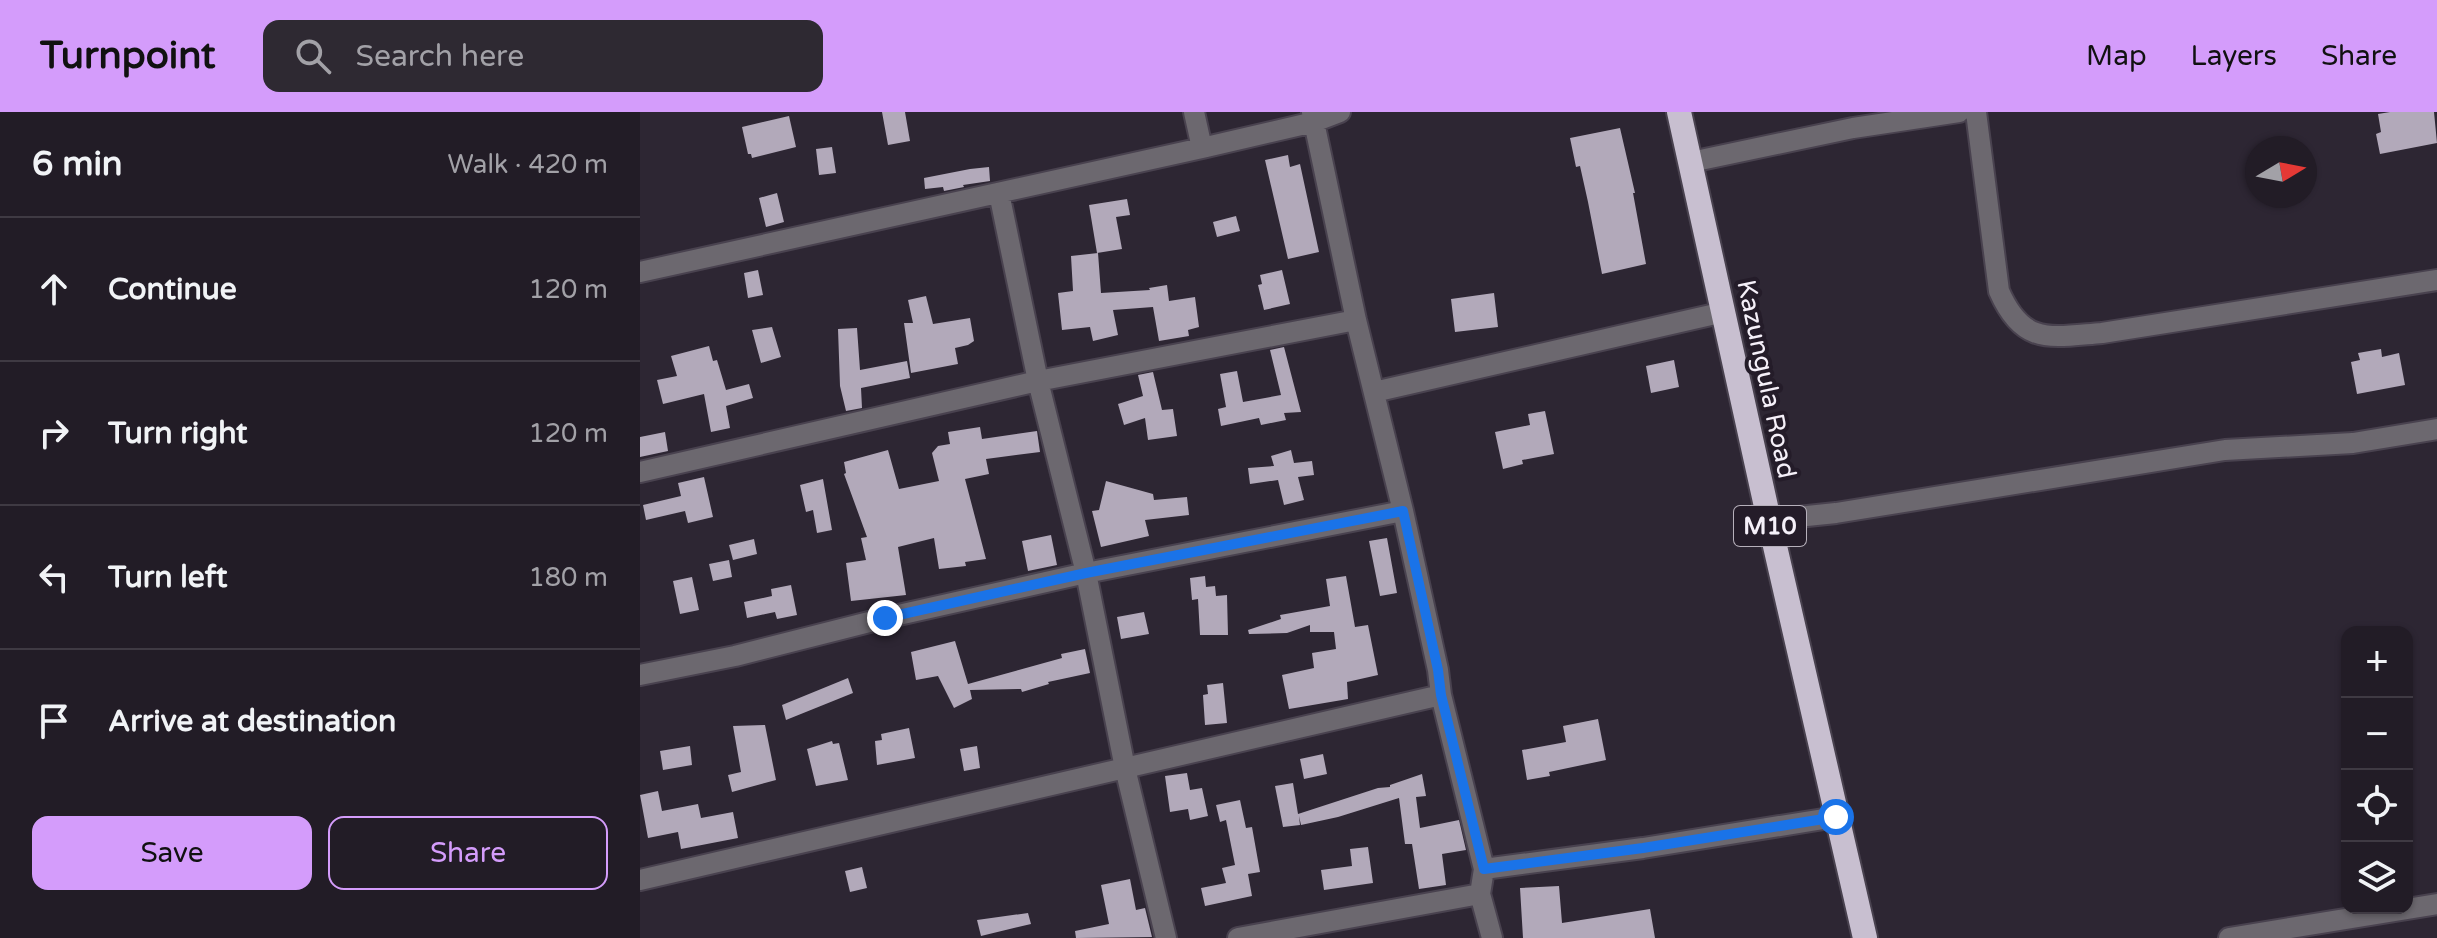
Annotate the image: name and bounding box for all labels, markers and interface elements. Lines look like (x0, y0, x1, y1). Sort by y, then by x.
search box (263, 20, 823, 92)
text: Turnpoint (40, 33, 215, 79)
icon: search (291, 34, 335, 78)
text: Search here (355, 38, 524, 75)
text: Map (2086, 39, 2147, 73)
text: Layers (2191, 39, 2277, 73)
text: Share (2321, 39, 2397, 73)
north arrow (2245, 136, 2317, 208)
text: 6 min (32, 144, 123, 185)
text: Walk · 420 m (448, 149, 608, 180)
icon: ahead (32, 267, 76, 311)
text: Continue (108, 271, 237, 308)
text: 120 m (528, 274, 608, 305)
street label: Kazungula Road (1730, 277, 1803, 481)
icon: right (32, 411, 76, 455)
text: Turn right (108, 415, 248, 452)
text: 120 m (528, 418, 608, 449)
road number: M10 (1734, 506, 1806, 546)
icon: left (32, 555, 76, 599)
text: Turn left (108, 559, 227, 596)
text: 180 m (528, 562, 608, 593)
route end (867, 600, 903, 636)
map controls (2341, 626, 2413, 914)
button: + (2341, 626, 2413, 698)
button: − (2341, 698, 2413, 770)
icon: arrive (32, 699, 76, 743)
text: Arrive at destination (108, 703, 396, 740)
button: locate (2341, 770, 2413, 842)
route start (1818, 799, 1854, 835)
button: Save (32, 816, 312, 890)
button: Share (328, 816, 608, 890)
button: layers (2341, 842, 2413, 914)

